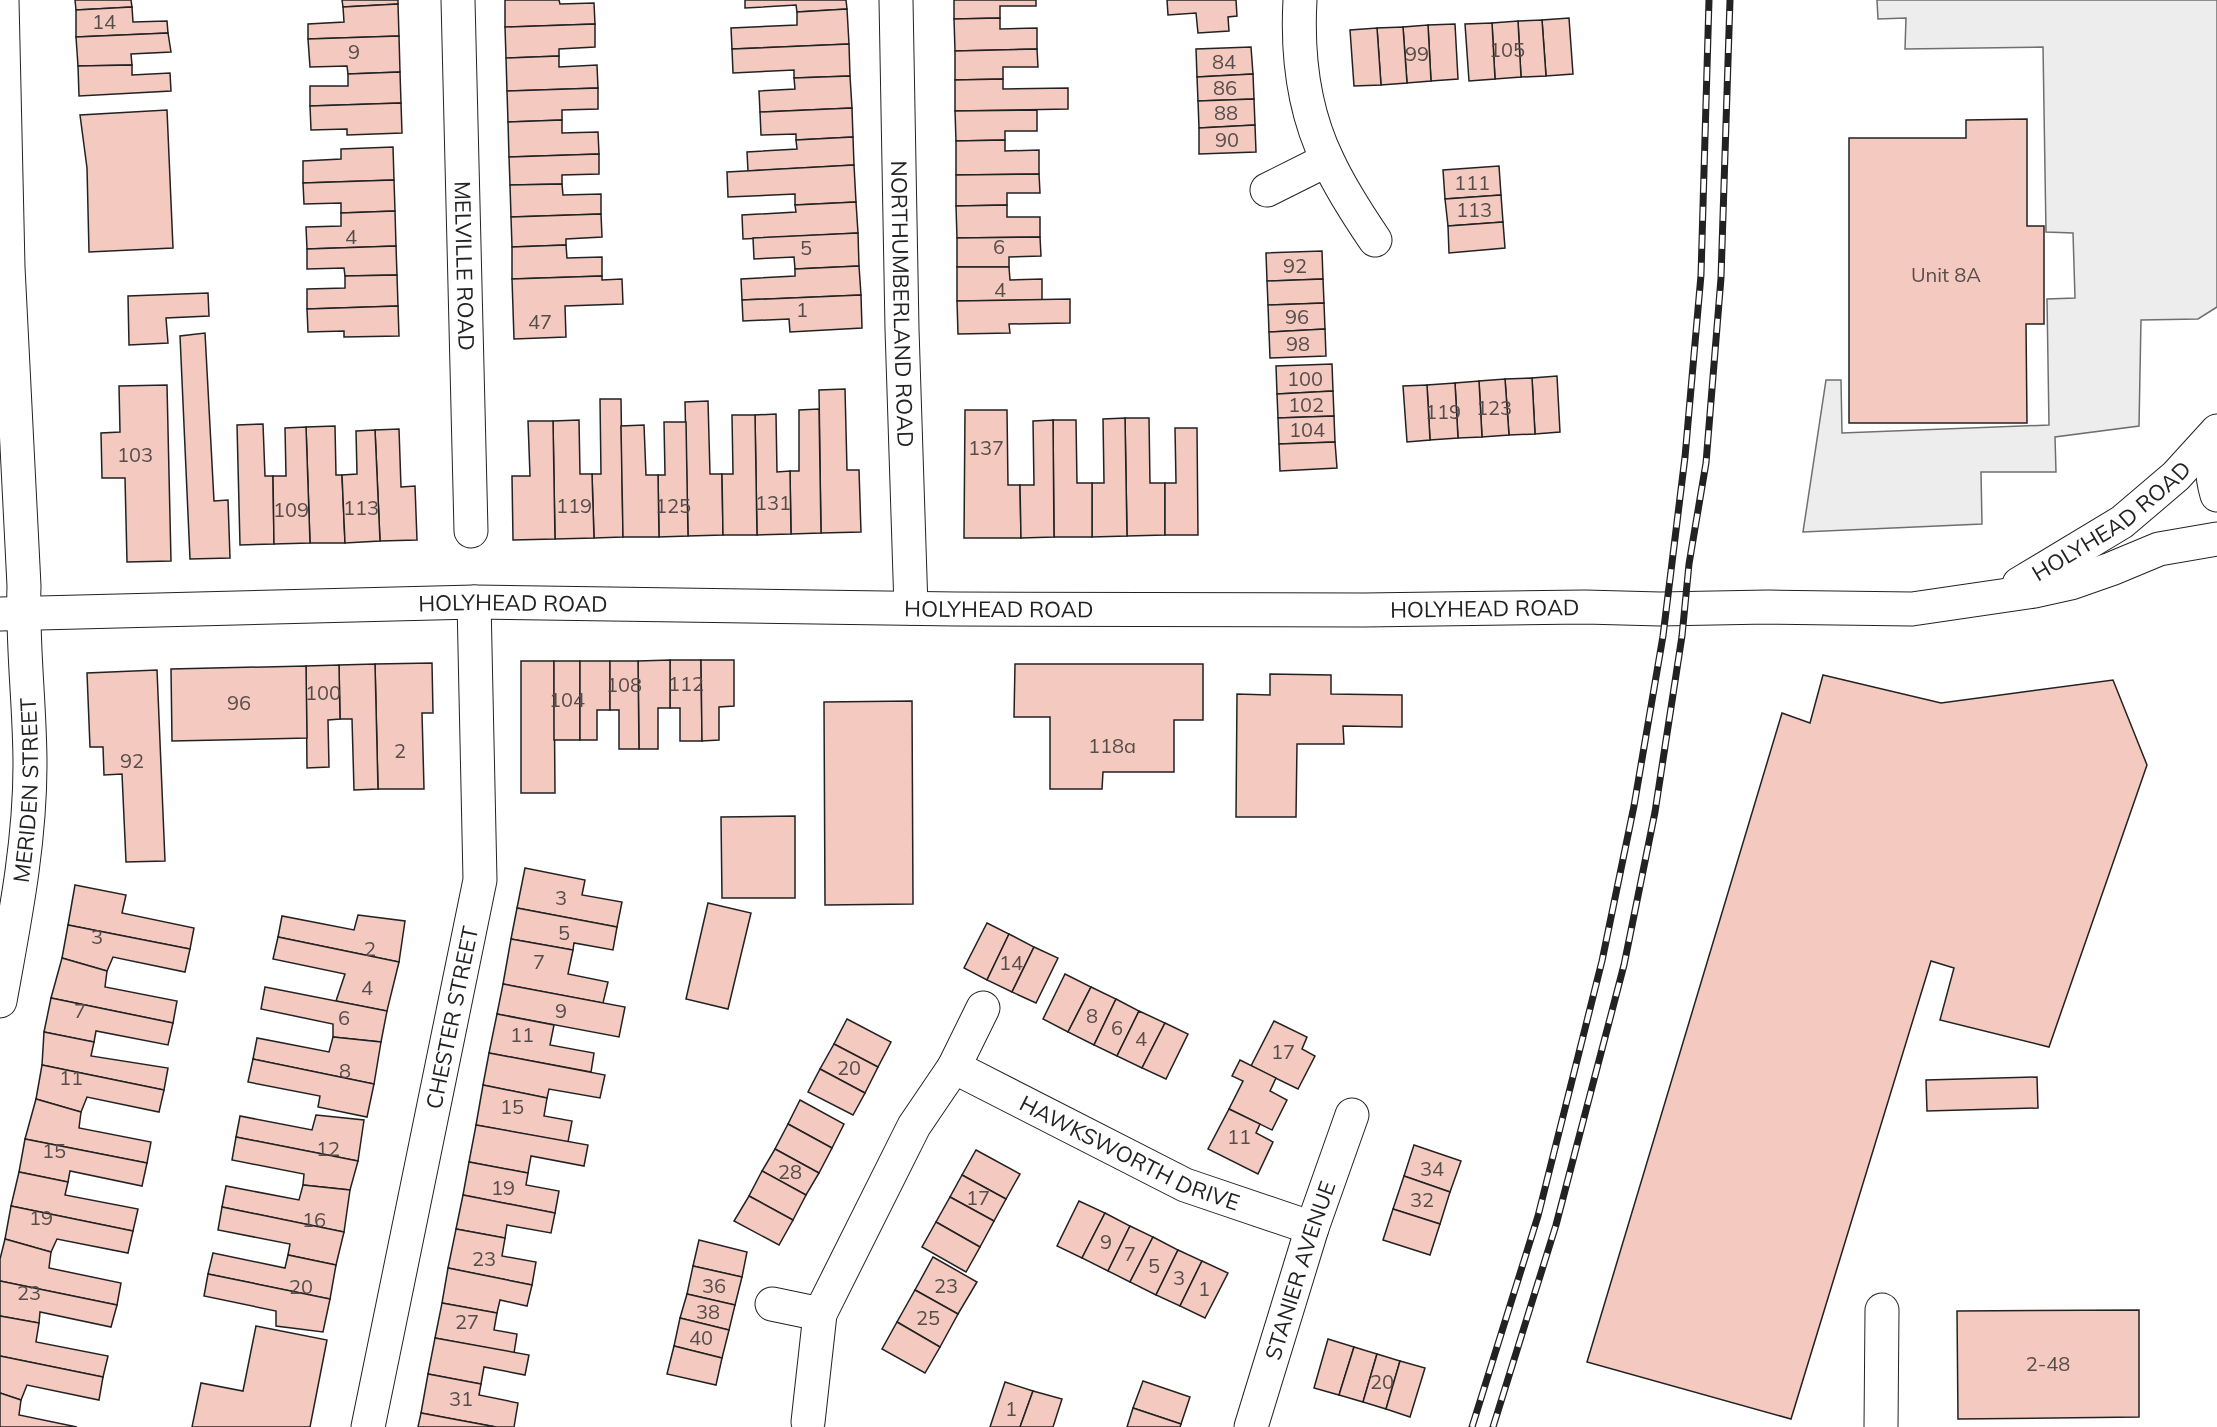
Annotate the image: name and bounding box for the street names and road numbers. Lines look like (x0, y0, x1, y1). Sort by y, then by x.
street label: NORTHUMBERLAND ROAD (885, 160, 920, 448)
street label: MELVILLE ROAD (448, 181, 481, 351)
street label: HOLYHEAD ROAD (2027, 455, 2197, 587)
street label: HOLYHEAD ROAD (418, 588, 608, 618)
street label: HOLYHEAD ROAD (1390, 593, 1580, 624)
street label: HOLYHEAD ROAD (904, 594, 1093, 623)
street label: MERIDEN STREET (7, 697, 44, 884)
street label: CHESTER STREET (419, 924, 484, 1111)
street label: HAWKSWORTH DRIVE (1015, 1089, 1243, 1217)
street label: STANIER AVENUE (1258, 1177, 1341, 1363)

